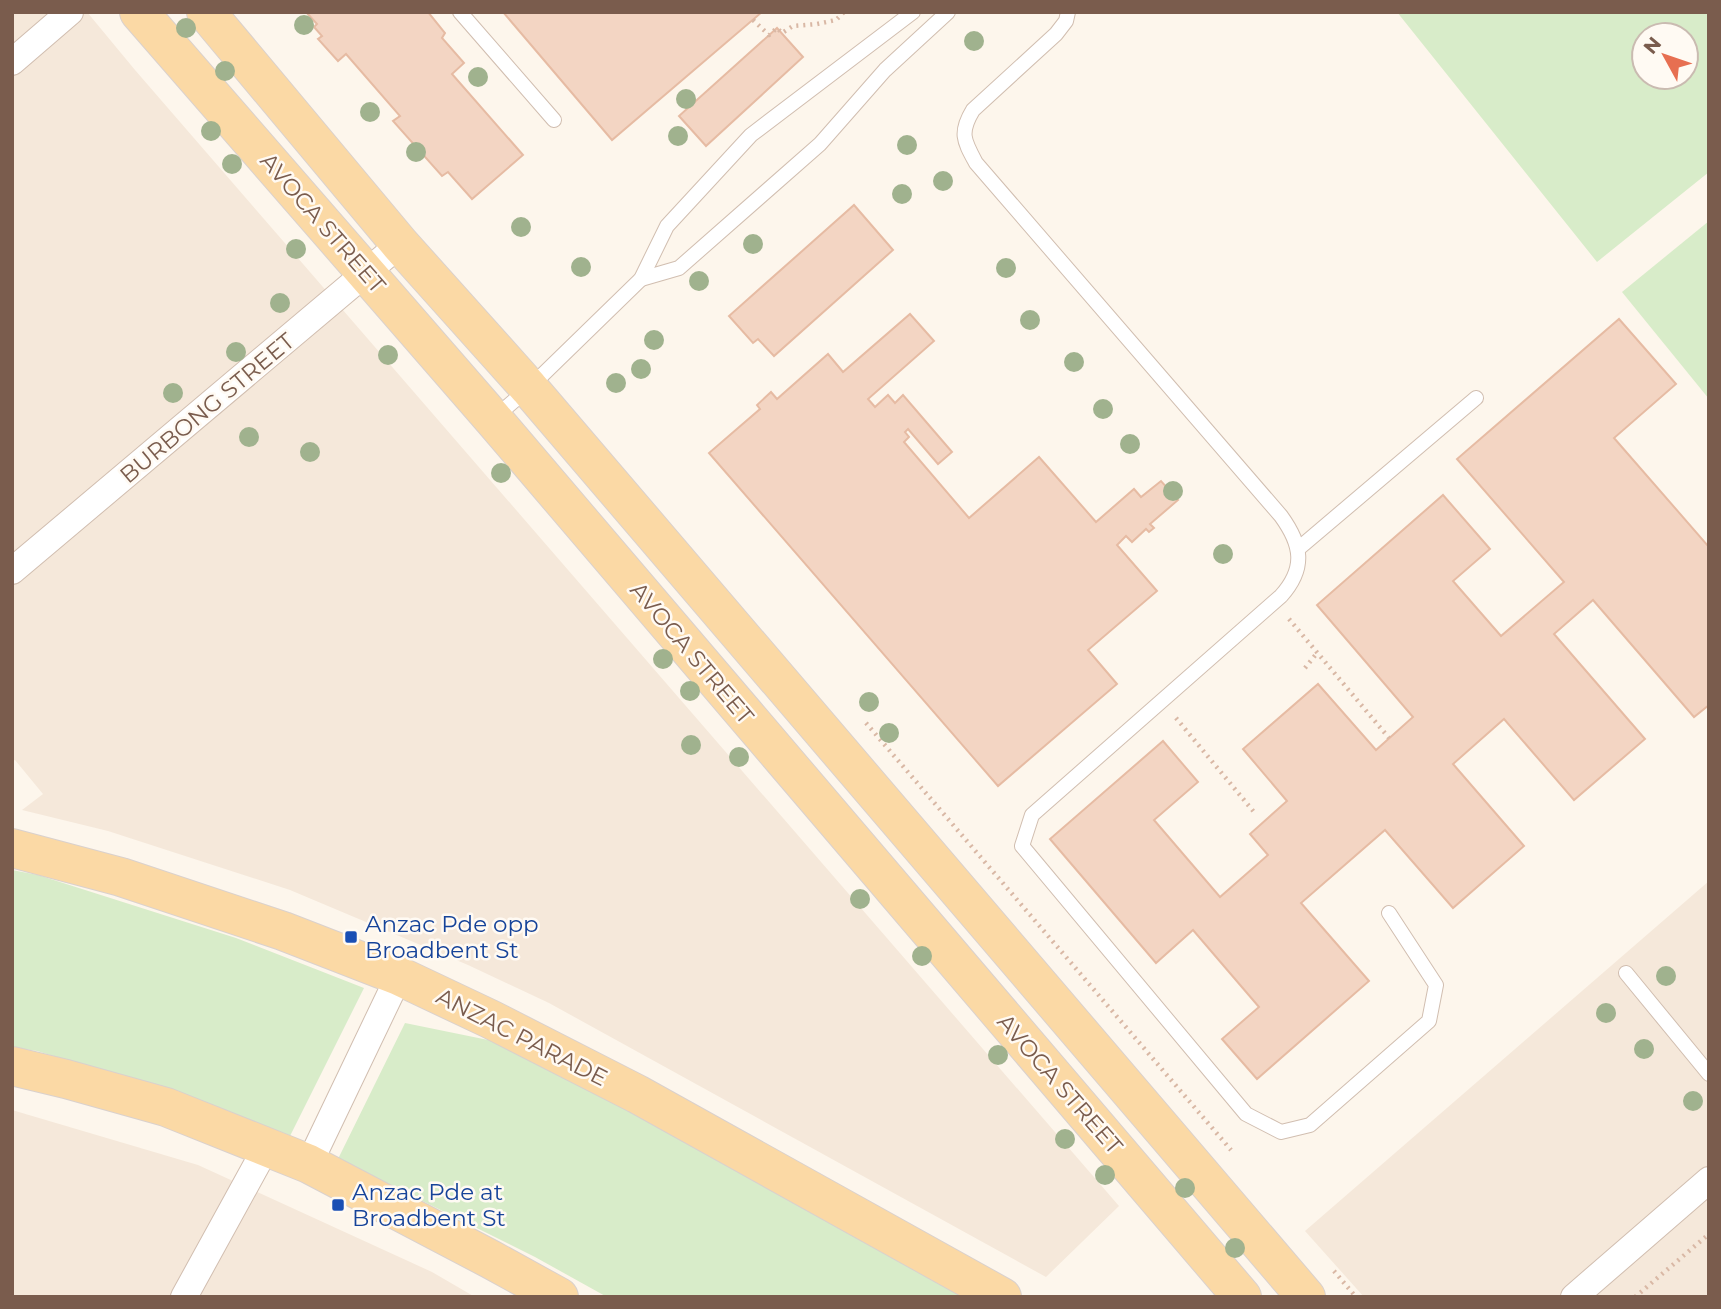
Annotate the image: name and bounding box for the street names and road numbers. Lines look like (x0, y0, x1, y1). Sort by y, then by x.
street label: AVOCA STREET (254, 147, 392, 299)
street label: BURBONG STREET (114, 326, 301, 489)
street label: AVOCA STREET (624, 576, 760, 730)
street label: ANZAC PARADE (432, 982, 612, 1092)
street label: AVOCA STREET (991, 1008, 1129, 1160)

